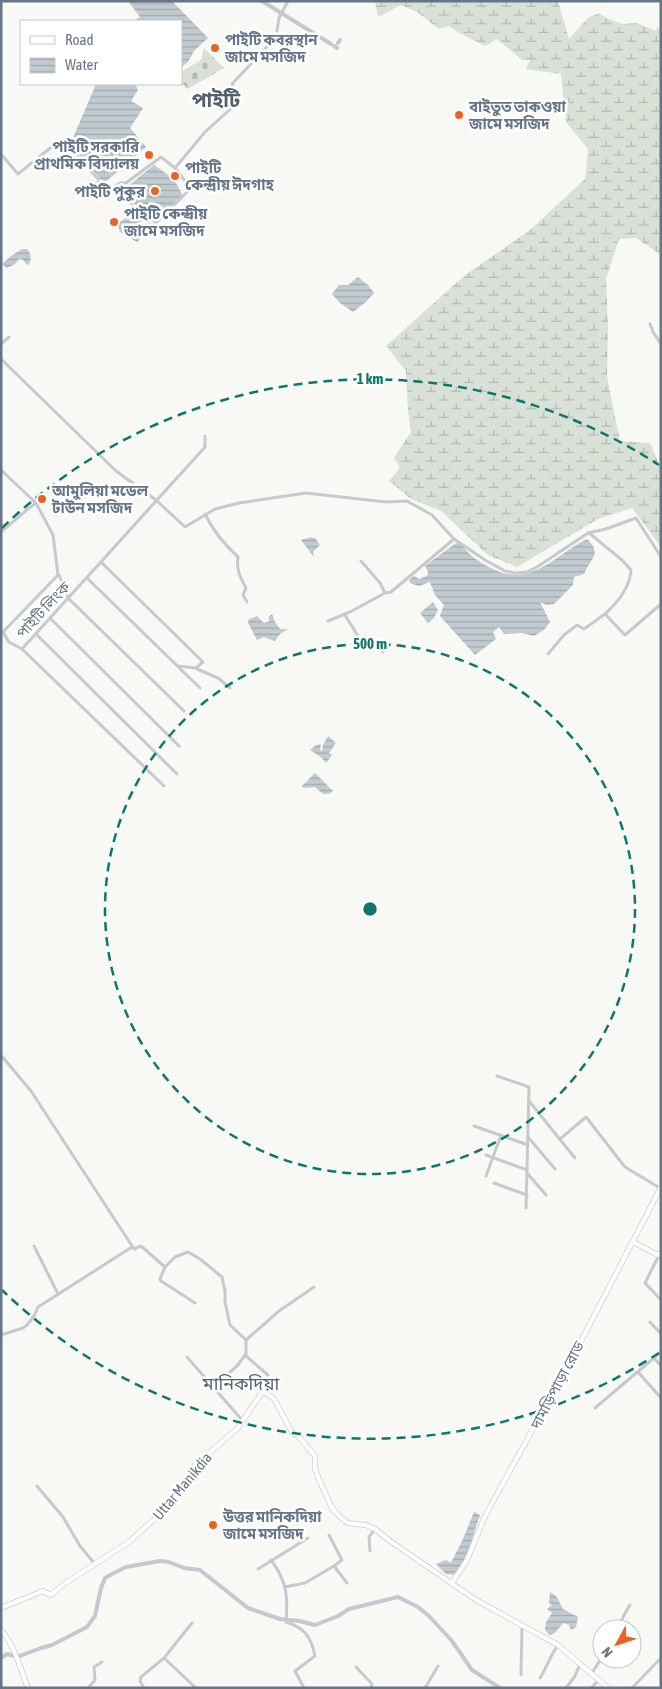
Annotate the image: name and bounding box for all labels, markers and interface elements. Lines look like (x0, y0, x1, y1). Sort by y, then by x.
legend (20, 20, 182, 85)
place label: পাইটি কবরস্থান জামে মসজিদ (224, 30, 318, 65)
text: Road (65, 31, 94, 48)
marker: পাইটি কবরস্থান জামে মসজিদ (209, 42, 221, 54)
text: Water (65, 56, 98, 73)
district label: পাইটি (192, 88, 241, 111)
place label: বাইতুত তাকওয়া জামে মসজিদ (468, 98, 566, 132)
marker: বাইতুত তাকওয়া জামে মসজিদ (453, 109, 465, 121)
place label: পাইটি সরকারি প্রাথমিক বিদ্যালয় (34, 137, 140, 172)
marker: পাইটি সরকারি প্রাথমিক বিদ্যালয় (143, 149, 155, 161)
place label: পাইটি কেন্দ্রীয় ঈদগাহ (185, 158, 274, 193)
marker: পাইটি কেন্দ্রীয় ঈদগাহ (169, 170, 181, 182)
place label: পাইটি পুকুর (74, 182, 146, 202)
marker: পাইটি পুকুর (149, 185, 161, 197)
place label: পাইটি কেন্দ্রীয় জামে মসজিদ (123, 204, 208, 239)
marker: পাইটি কেন্দ্রীয় জামে মসজিদ (108, 216, 120, 228)
text: 1 km (357, 370, 383, 387)
place label: আমুলিয়া মডেল টাউন মসজিদ (51, 482, 149, 516)
marker: আমুলিয়া মডেল টাউন মসজিদ (36, 493, 48, 505)
street label: পাইটি লিংক (13, 578, 74, 642)
text: 500 m (353, 635, 387, 652)
centre of rings (361, 900, 379, 918)
street label: দামড়িপাড়া রোড (526, 1338, 587, 1433)
district label: মানিকদিয়া (202, 1373, 280, 1394)
street label: Uttar Manikdia (149, 1449, 215, 1523)
place label: উত্তর মানিকদিয়া জামে মসজিদ (222, 1508, 322, 1542)
marker: উত্তর মানিকদিয়া জামে মসজিদ (207, 1519, 219, 1531)
north arrow (592, 1619, 642, 1669)
text: N (598, 1644, 616, 1661)

